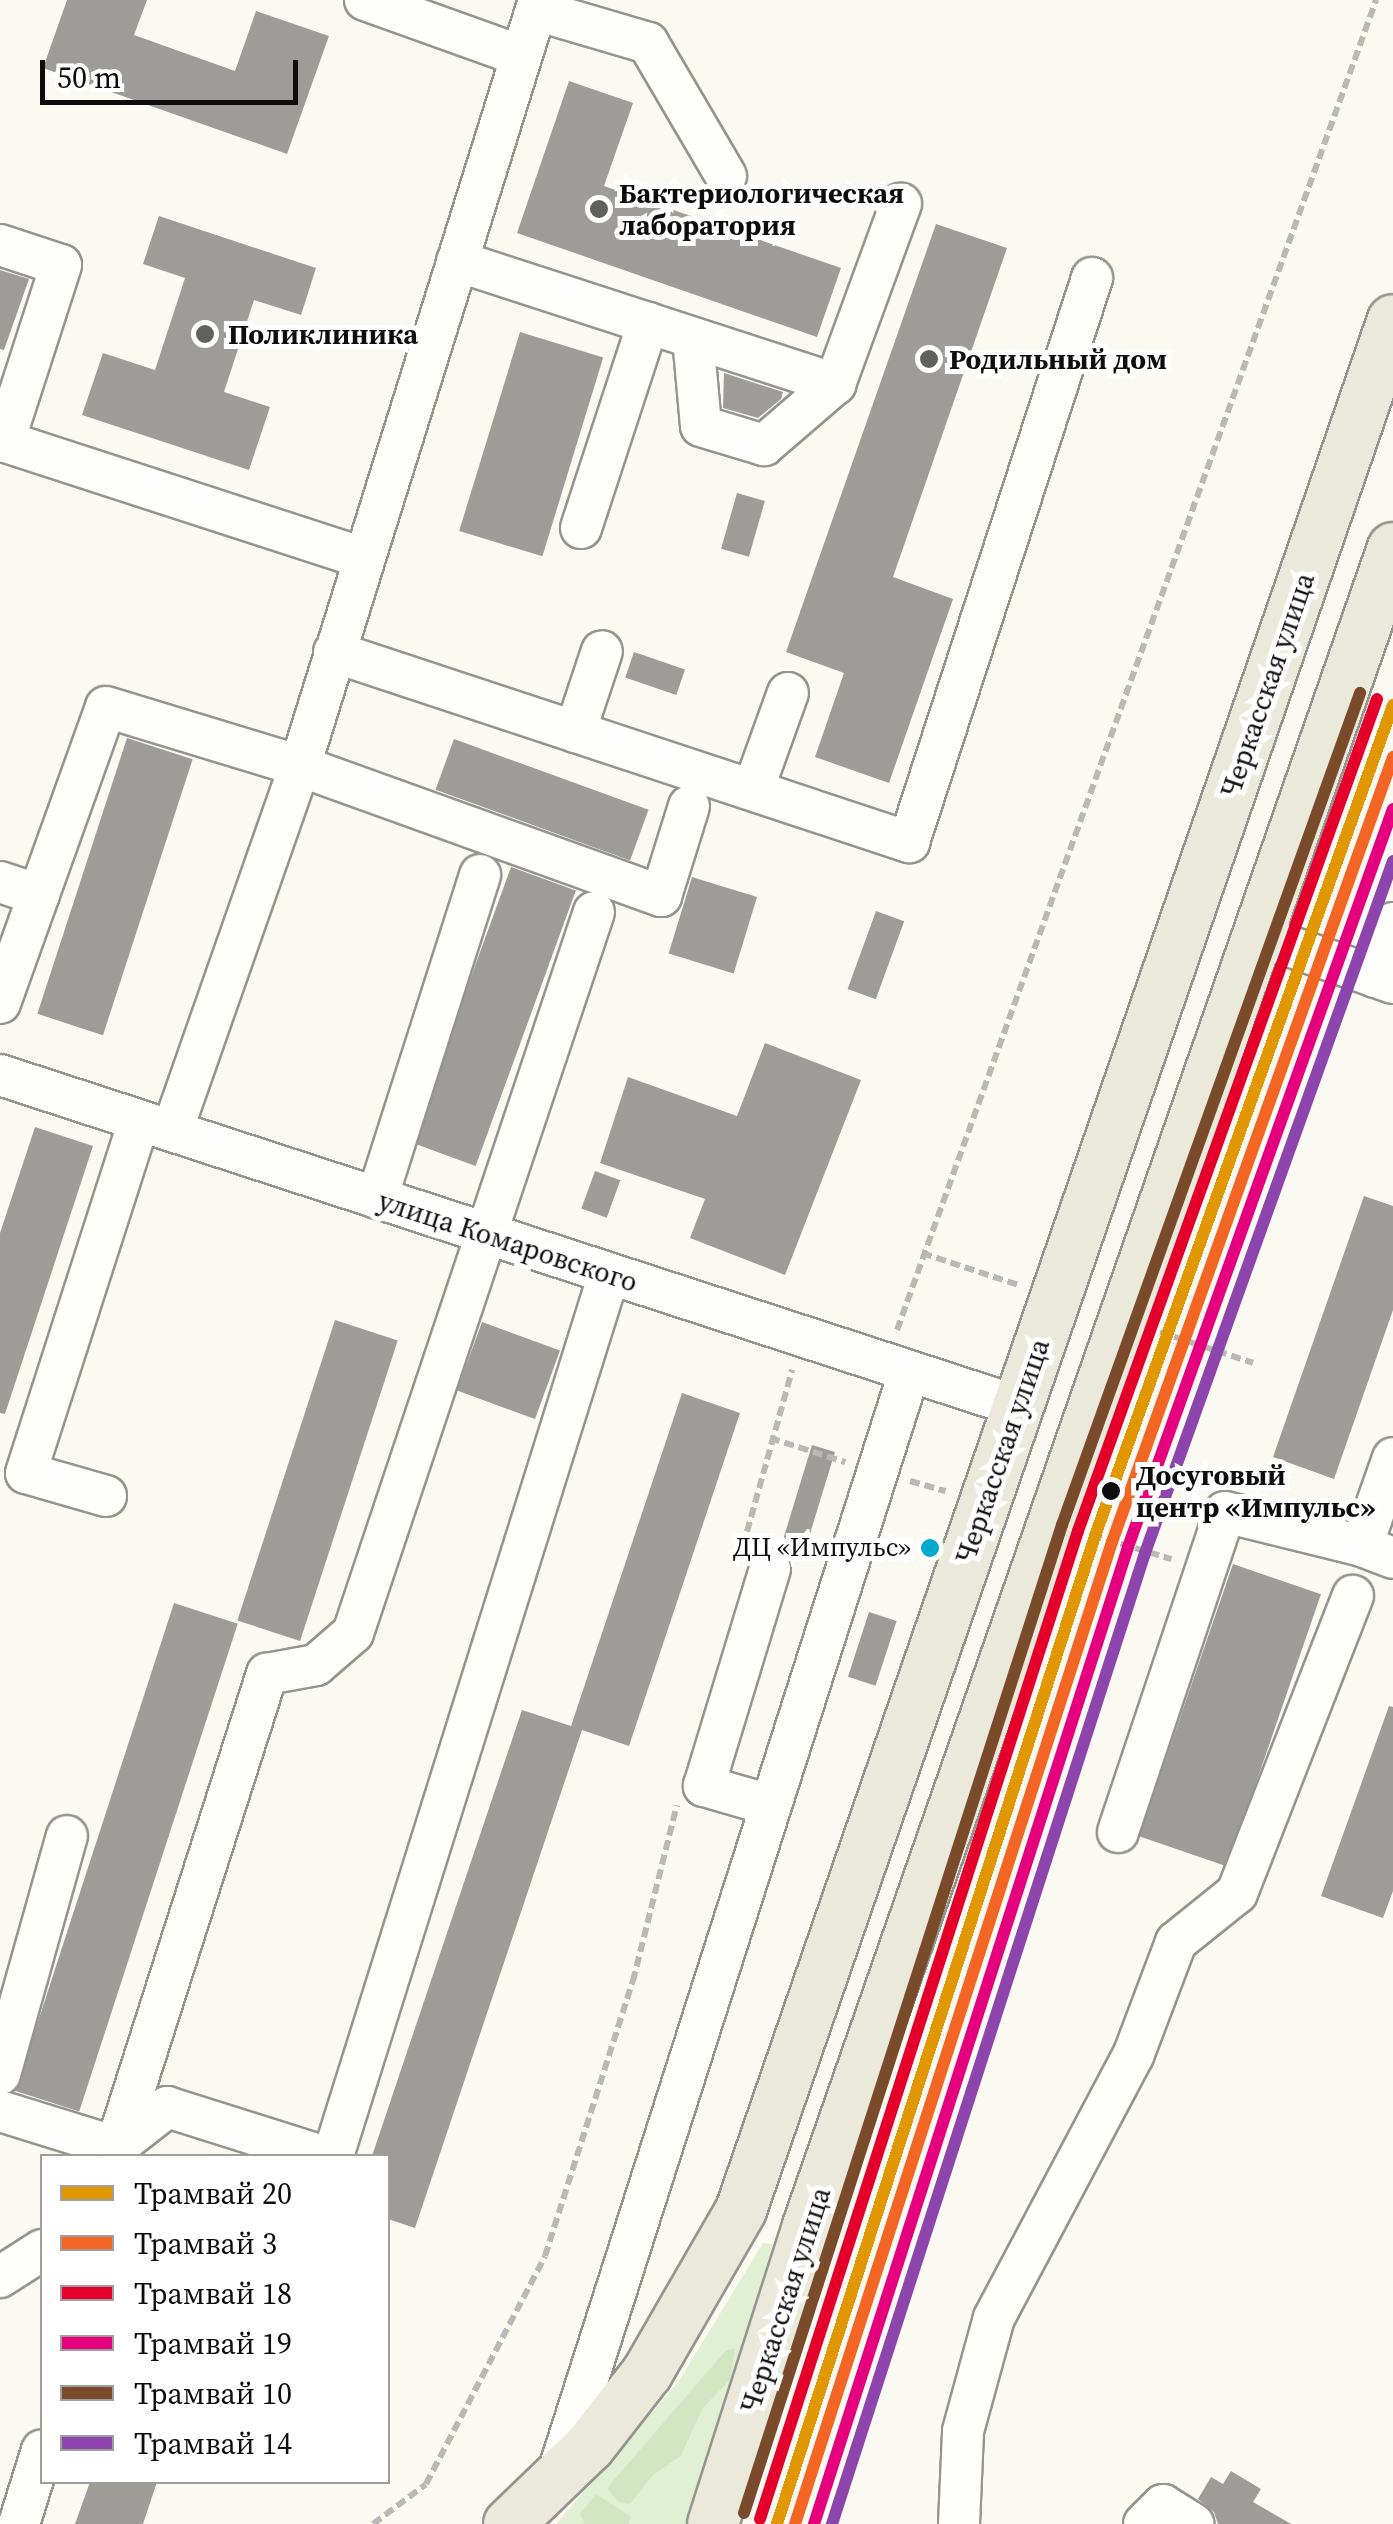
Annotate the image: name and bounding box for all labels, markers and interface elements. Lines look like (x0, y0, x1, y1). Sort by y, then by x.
scale bar (45, 40, 302, 102)
text: 50 m (57, 57, 121, 98)
place label: Бактериологическая лаборатория (619, 176, 904, 242)
marker: Бактериологическая лаборатория (588, 198, 610, 220)
place label: Поликлиника (228, 317, 418, 351)
marker: Поликлиника (192, 321, 218, 347)
place label: Родильный дом (949, 342, 1167, 376)
marker: Родильный дом (918, 348, 940, 370)
street label: Черкасская улица (1213, 568, 1321, 802)
street label: улица Комаровского (374, 1183, 642, 1299)
street label: Черкасская улица (948, 1334, 1056, 1568)
place label: Досуговый центр «Импульс» (1136, 1458, 1375, 1524)
marker: Досуговый центр «Импульс» (1095, 1475, 1127, 1507)
place label: ДЦ «Импульс» (733, 1532, 911, 1564)
marker: ДЦ «Импульс» (920, 1538, 940, 1558)
legend (40, 2154, 390, 2484)
text: Трамвай 20 (134, 2173, 292, 2214)
street label: Черкасская улица (733, 2183, 837, 2417)
text: Трамвай 3 (134, 2223, 277, 2264)
text: Трамвай 18 (134, 2273, 292, 2314)
text: Трамвай 19 (134, 2323, 292, 2364)
text: Трамвай 10 (134, 2373, 292, 2414)
text: Трамвай 14 (134, 2423, 292, 2464)

